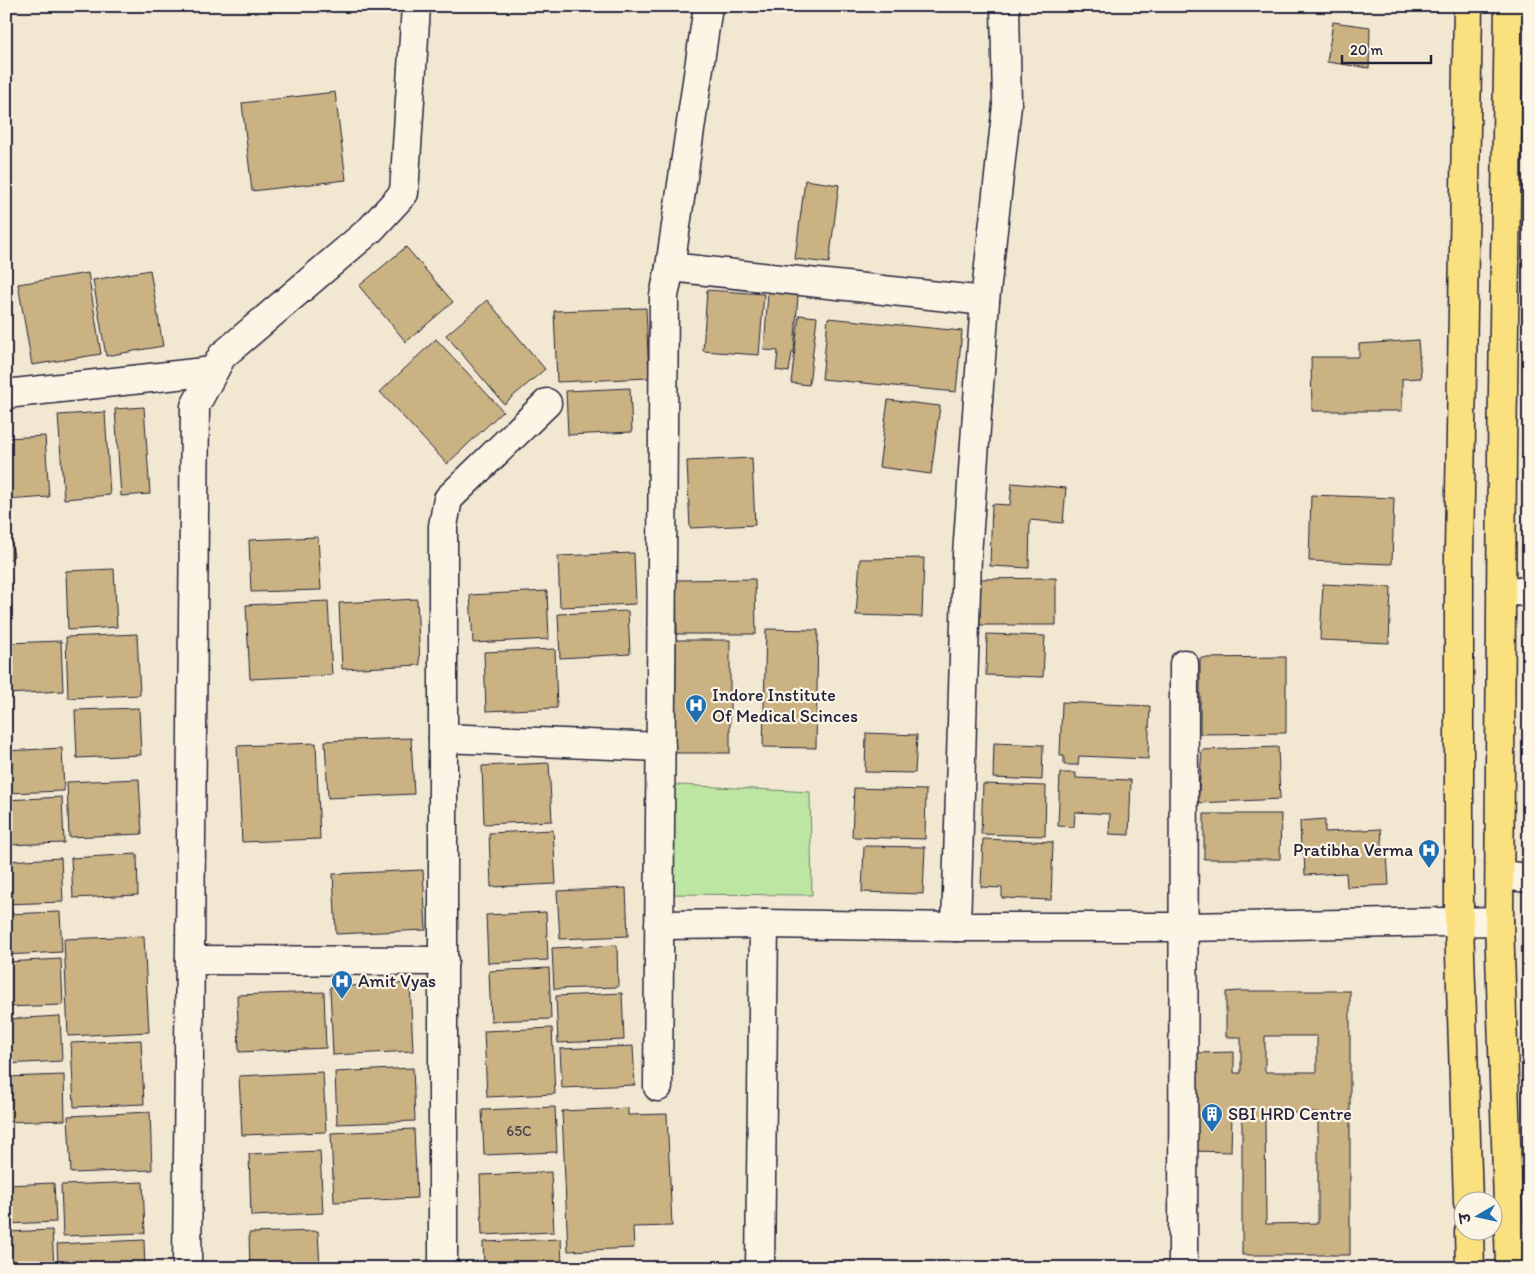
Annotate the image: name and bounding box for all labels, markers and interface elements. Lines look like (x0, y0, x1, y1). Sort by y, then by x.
scale bar (1342, 32, 1431, 64)
text: 20 m (1350, 41, 1384, 59)
place label: Indore Institute Of Medical Scinces (712, 684, 858, 727)
hospital icon: Indore Institute Of Medical Scinces (684, 693, 708, 724)
hospital icon: Pratibha Verma (1417, 838, 1441, 869)
place label: Pratibha Verma (1293, 839, 1413, 861)
hospital icon: Amit Vyas (330, 969, 354, 1000)
place label: Amit Vyas (358, 970, 436, 992)
building icon: SBI HRD Centre (1200, 1102, 1224, 1133)
place label: SBI HRD Centre (1228, 1103, 1352, 1125)
house number: 65C (506, 1122, 532, 1140)
north arrow (1452, 1192, 1502, 1242)
text: उ (1456, 1210, 1475, 1226)

